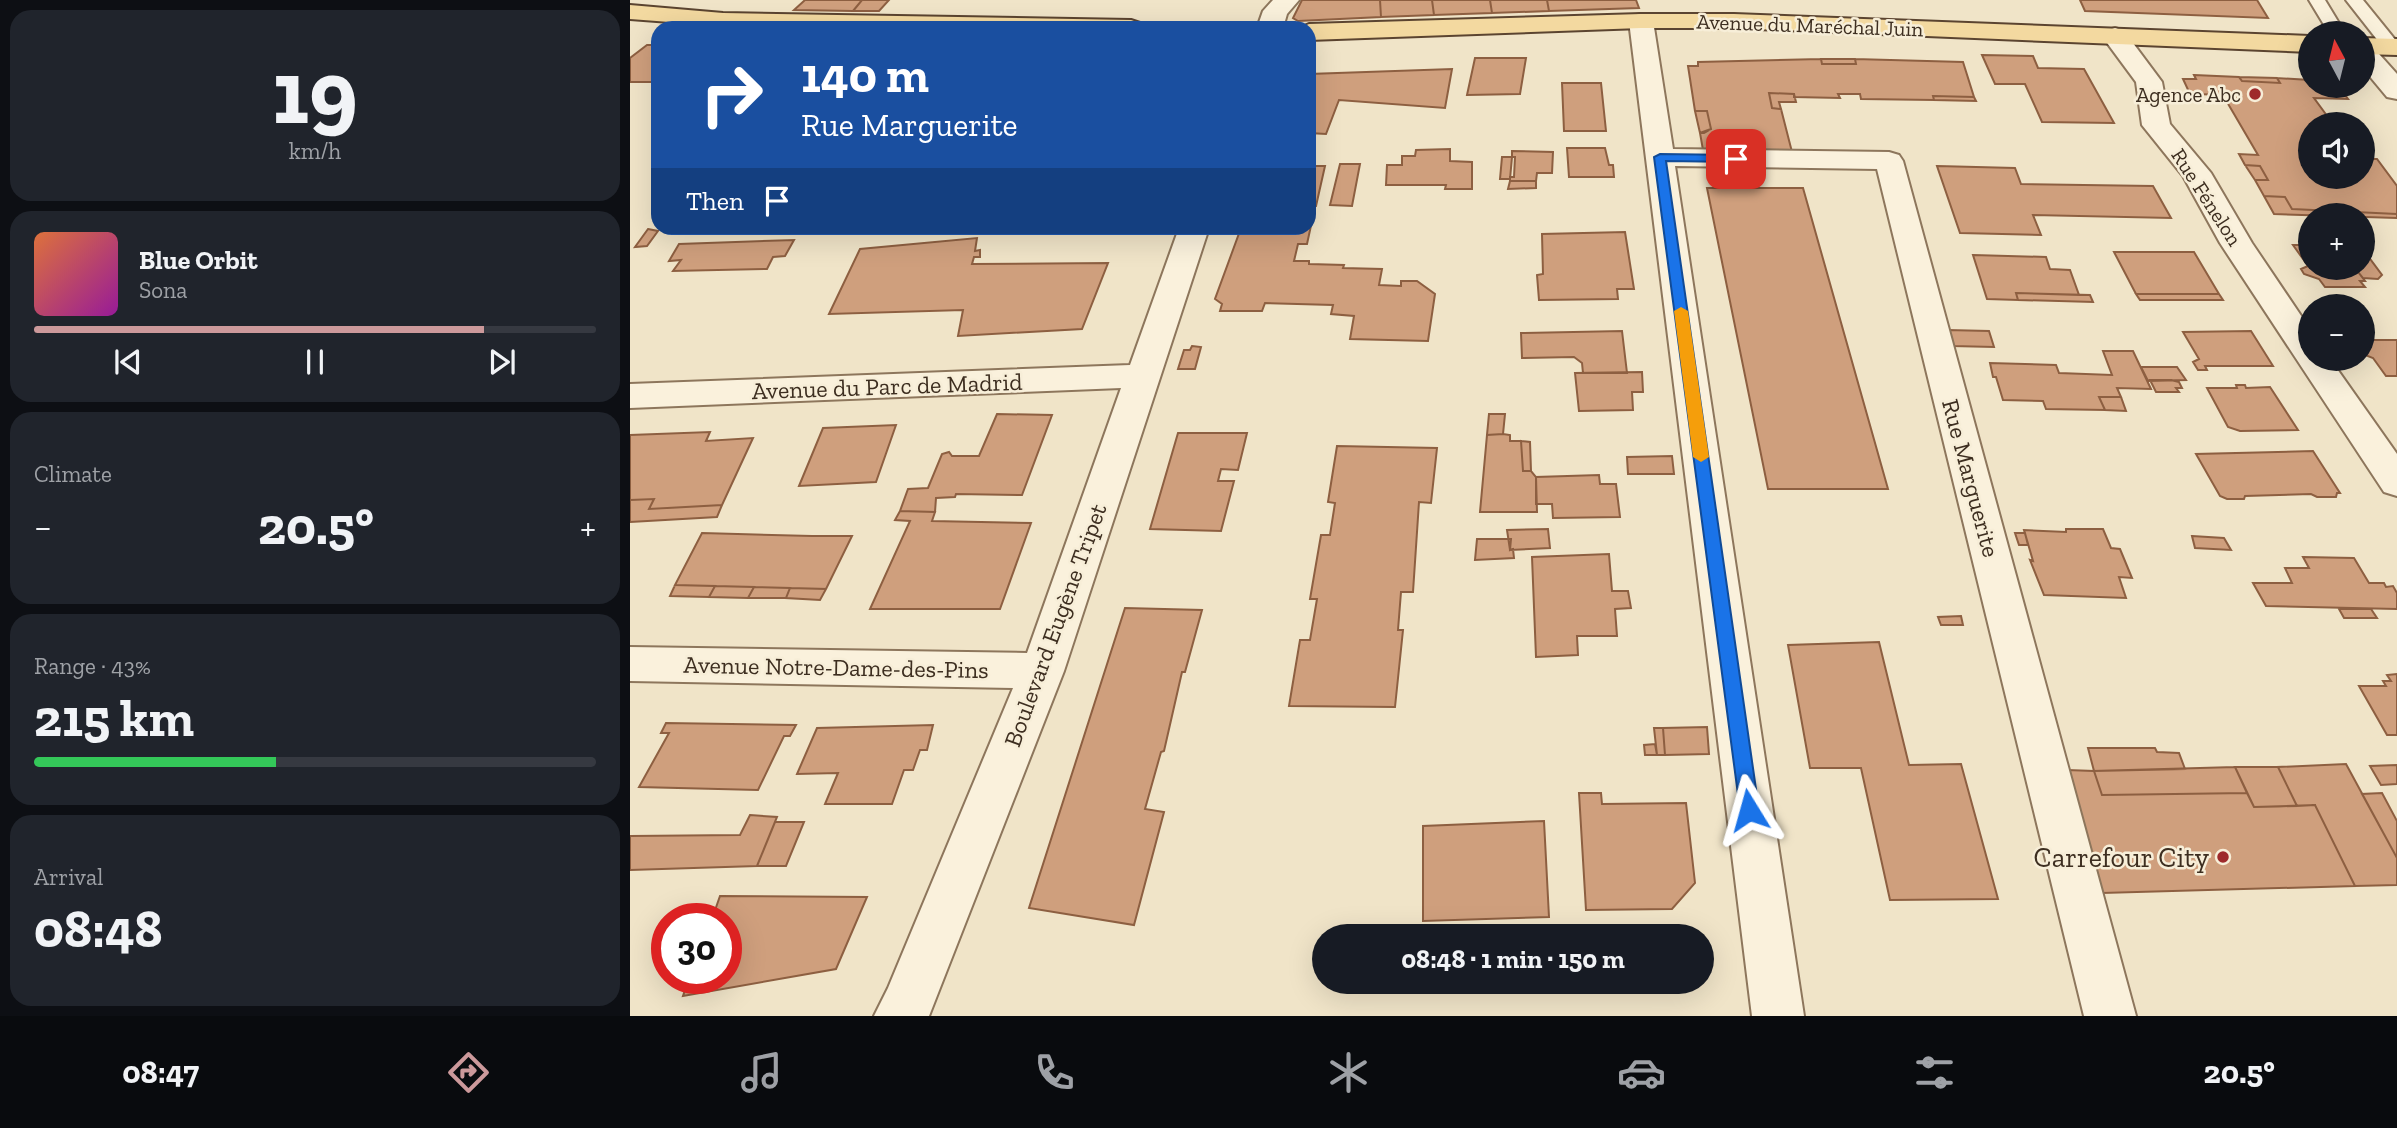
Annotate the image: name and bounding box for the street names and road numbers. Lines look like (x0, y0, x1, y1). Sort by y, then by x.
street label: Avenue du Maréchal Juin (1696, 9, 1924, 41)
street label: Rue Fénelon (2166, 144, 2248, 250)
street label: Avenue du Parc de Madrid (751, 367, 1023, 405)
street label: Rue Marguerite (1936, 396, 2006, 560)
street label: Boulevard Eugène Tripet (997, 499, 1113, 751)
street label: Avenue Notre-Dame-des-Pins (683, 650, 989, 684)

